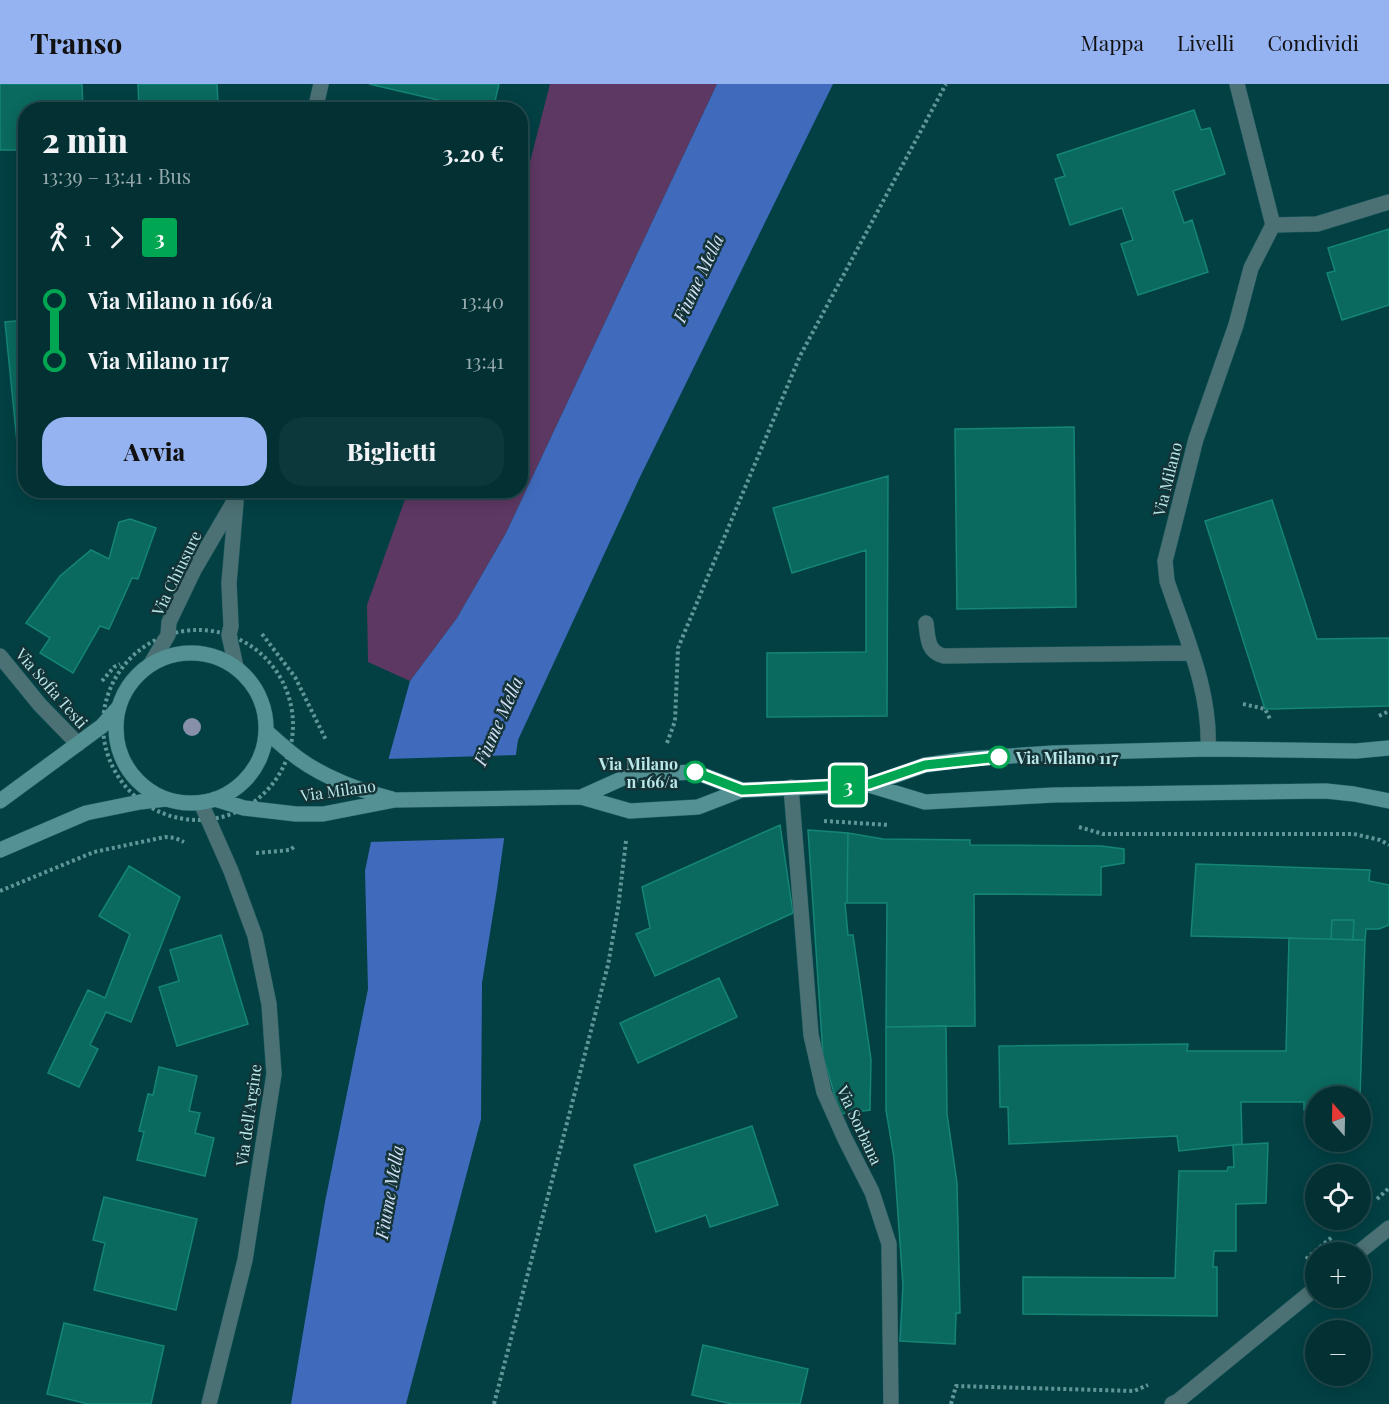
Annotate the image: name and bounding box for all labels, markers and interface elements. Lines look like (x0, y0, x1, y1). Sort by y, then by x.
text: Transo (30, 24, 122, 61)
text: Mappa (1080, 28, 1144, 56)
text: Livelli (1177, 28, 1234, 56)
text: Condividi (1267, 28, 1359, 56)
text: 2 min (42, 117, 128, 161)
text: 3.20 € (442, 138, 504, 168)
text: 13:39 – 13:41 · Bus (42, 162, 191, 189)
icon: walk (42, 221, 75, 254)
icon: forward (100, 221, 133, 254)
text: 3 (154, 223, 165, 251)
text: 1 (84, 224, 91, 251)
water label: Fiume Mella (667, 230, 729, 327)
text: Via Milano n 166/a (88, 285, 273, 315)
text: 13:40 (461, 287, 504, 314)
text: Via Milano 117 (88, 345, 229, 375)
text: 13:41 (465, 347, 504, 374)
button: Avvia (42, 417, 267, 486)
button: Biglietti (279, 417, 504, 486)
street label: Via Milano (1147, 440, 1186, 519)
street label: Via Chiusure (146, 527, 206, 620)
street label: Via Sofia Testi (11, 643, 93, 733)
water label: Fiume Mella (467, 673, 528, 770)
marker: Via Milano 117 (988, 746, 1010, 768)
place label: Via Milano 117 (1015, 747, 1119, 768)
place label: Via Milano n 166/a (598, 753, 679, 792)
marker: Via Milano n 166/a (684, 761, 706, 783)
line badge: 3 (828, 766, 868, 804)
text: 3 (843, 771, 853, 799)
street label: Via Milano (298, 774, 377, 806)
street label: Via dell'Argine (230, 1063, 266, 1168)
street label: Via Sorbana (832, 1081, 887, 1168)
north arrow (1305, 1086, 1371, 1152)
map controls (1305, 1086, 1371, 1386)
water label: Fiume Mella (369, 1143, 409, 1242)
button: locate (1305, 1164, 1371, 1230)
button: + (1305, 1242, 1371, 1308)
button: − (1305, 1320, 1371, 1386)

